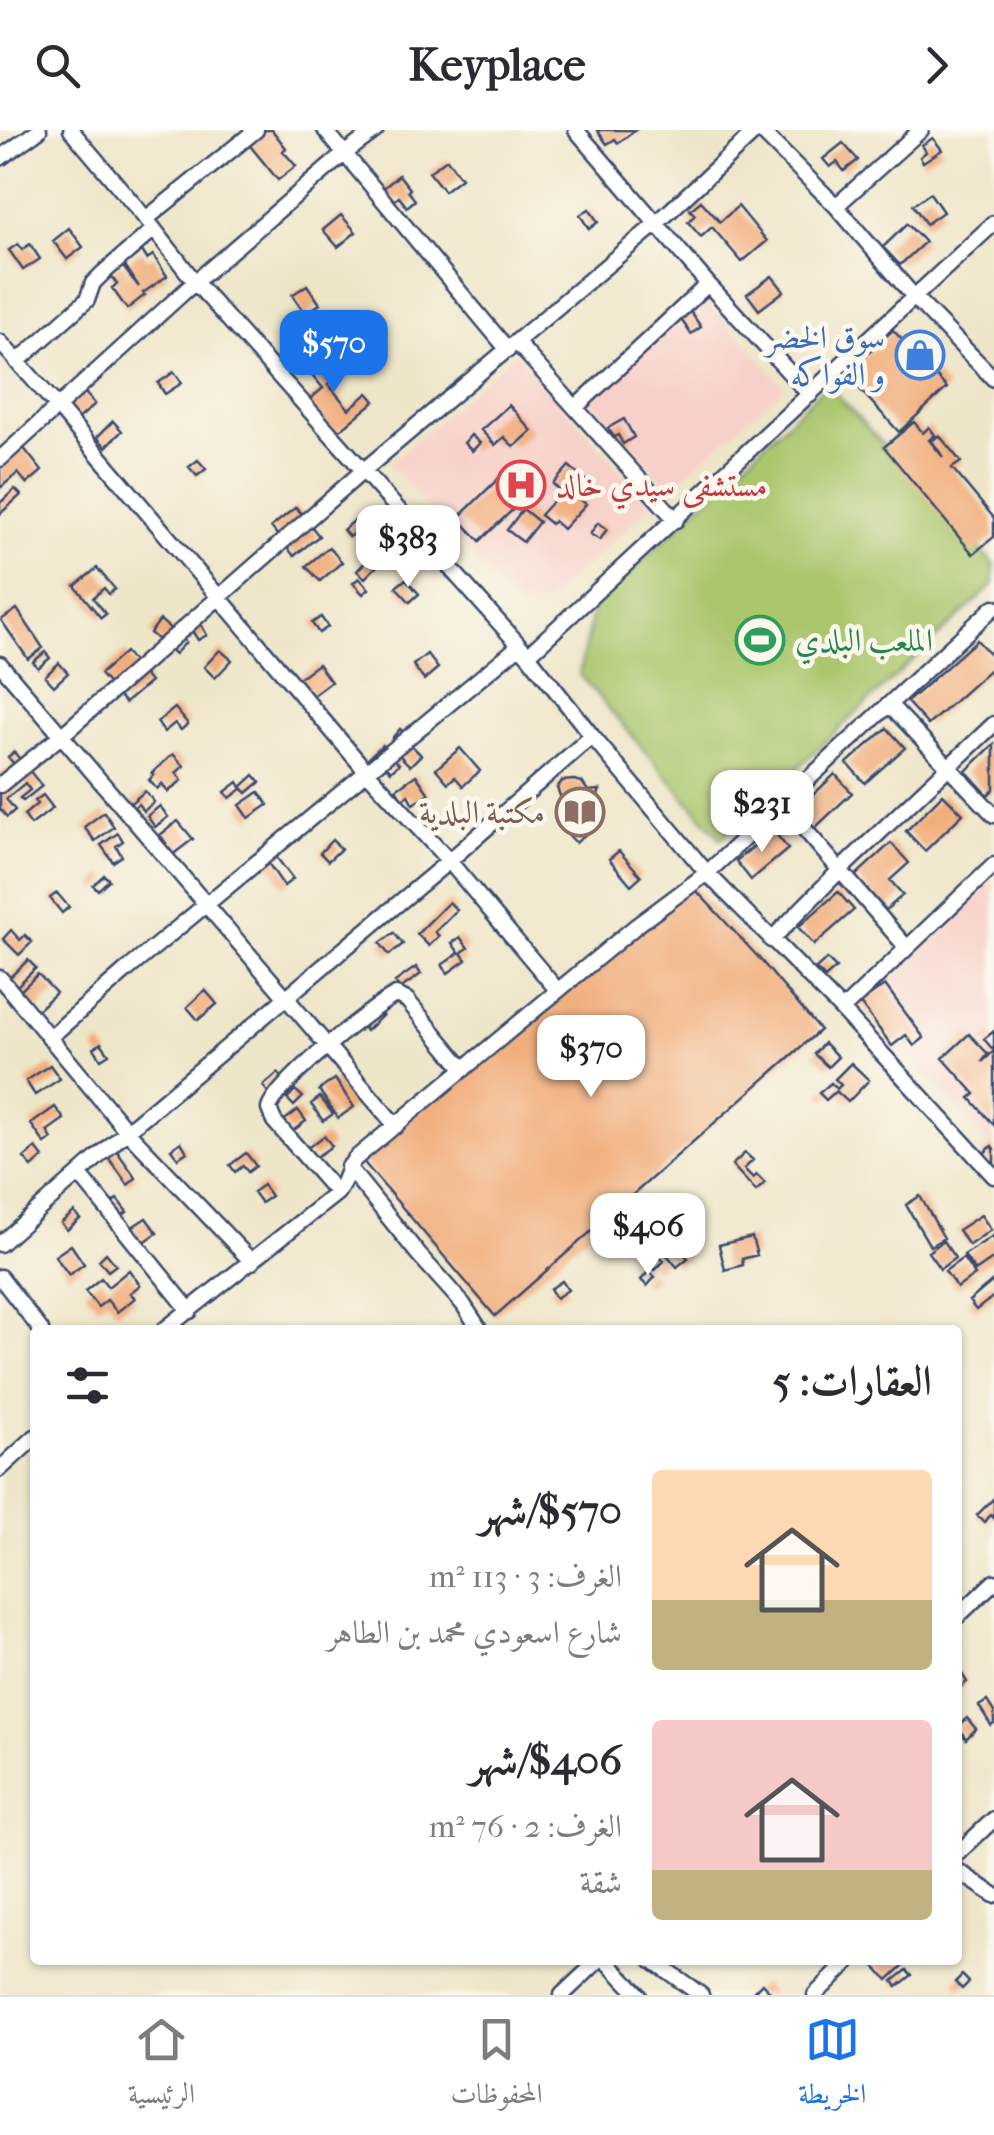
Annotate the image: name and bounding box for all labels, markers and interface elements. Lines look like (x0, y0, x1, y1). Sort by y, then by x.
icon: search (30, 38, 85, 93)
icon: forward (909, 38, 964, 93)
text: Keyplace (409, 39, 585, 92)
pin: $570 (275, 310, 393, 395)
place label: سوق الخضر و الفواكه (763, 319, 885, 394)
text: $570 (302, 324, 366, 361)
shop icon: سوق الخضر و الفواكه (894, 329, 946, 381)
hospital icon: مستشفى سيدي خالد (495, 459, 547, 511)
place label: مستشفى سيدي خالد (556, 467, 768, 510)
pin: $383 (349, 505, 467, 590)
text: $383 (378, 519, 438, 556)
sports icon: الملعب البلدي (734, 614, 786, 666)
place label: الملعب البلدي (795, 622, 933, 665)
pin: $231 (703, 770, 821, 855)
text: $231 (733, 784, 791, 821)
library icon: مكتبة البلدية (554, 786, 606, 838)
place label: مكتبة البلدية (419, 794, 545, 832)
pin: $370 (532, 1015, 650, 1100)
text: $370 (559, 1029, 623, 1066)
pin: $406 (589, 1193, 707, 1278)
text: $406 (612, 1207, 684, 1244)
text: العقارات: 5 (773, 1357, 932, 1406)
icon: filters (60, 1358, 115, 1413)
text: $570/شهر (479, 1486, 622, 1535)
icon: home (732, 1510, 852, 1630)
text: الغرف: 3 · 113 m² (429, 1558, 622, 1595)
text: شارع اسعودي محمد بن الطاهر (327, 1614, 622, 1651)
text: $406/شهر (470, 1736, 622, 1785)
icon: home (732, 1760, 852, 1880)
text: الغرف: 2 · 76 m² (429, 1808, 622, 1845)
text: شقة (580, 1864, 622, 1901)
tab: الرئيسية (128, 2012, 195, 2121)
tab: المحفوظات (450, 2012, 543, 2121)
tab: الخريطة (798, 2012, 866, 2121)

